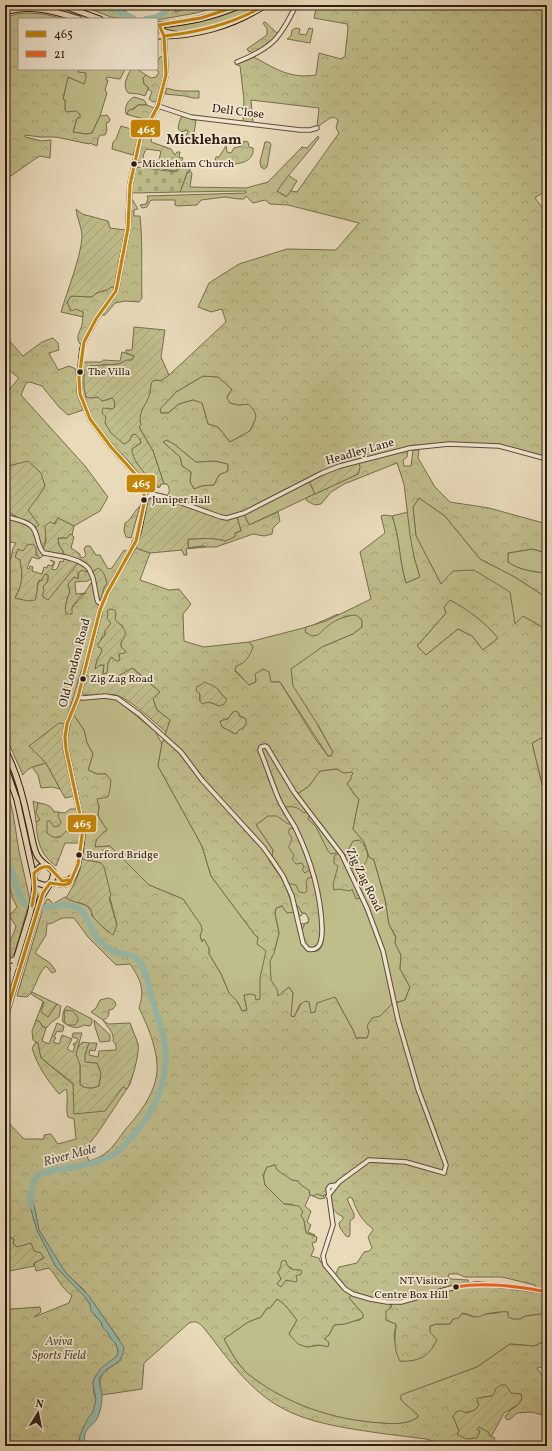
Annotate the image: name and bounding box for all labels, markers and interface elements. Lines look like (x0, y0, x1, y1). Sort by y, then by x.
legend (18, 18, 158, 70)
text: 465 (54, 27, 73, 43)
text: 21 (54, 47, 65, 63)
street label: Dell Close (211, 101, 265, 123)
line badge: 465 (130, 119, 161, 138)
text: 465 (137, 123, 155, 138)
district label: Mickleham (166, 131, 242, 150)
place label: Mickleham Church (142, 157, 235, 172)
marker: Mickleham Church (129, 159, 139, 169)
place label: The Villa (88, 365, 131, 380)
marker: The Villa (75, 367, 85, 377)
street label: Headley Lane (324, 434, 396, 469)
line badge: 465 (126, 474, 156, 493)
text: 465 (132, 477, 150, 492)
place label: Juniper Hall (152, 493, 210, 508)
marker: Juniper Hall (139, 495, 149, 505)
street label: Old London Road (55, 616, 95, 709)
place label: Zig Zag Road (90, 672, 153, 687)
marker: Zig Zag Road (78, 674, 88, 684)
line badge: 465 (67, 814, 97, 833)
text: 465 (73, 817, 91, 832)
street label: Zig Zag Road (342, 846, 386, 915)
place label: Burford Bridge (86, 848, 158, 863)
marker: Burford Bridge (74, 850, 84, 860)
water label: River Mole (41, 1140, 99, 1172)
place label: NT Visitor Centre Box Hill (375, 1274, 448, 1303)
marker: NT Visitor Centre Box Hill (451, 1282, 461, 1292)
park label: Aviva Sports Field (32, 1334, 86, 1364)
north arrow (18, 1393, 58, 1433)
text: N (34, 1397, 45, 1413)

